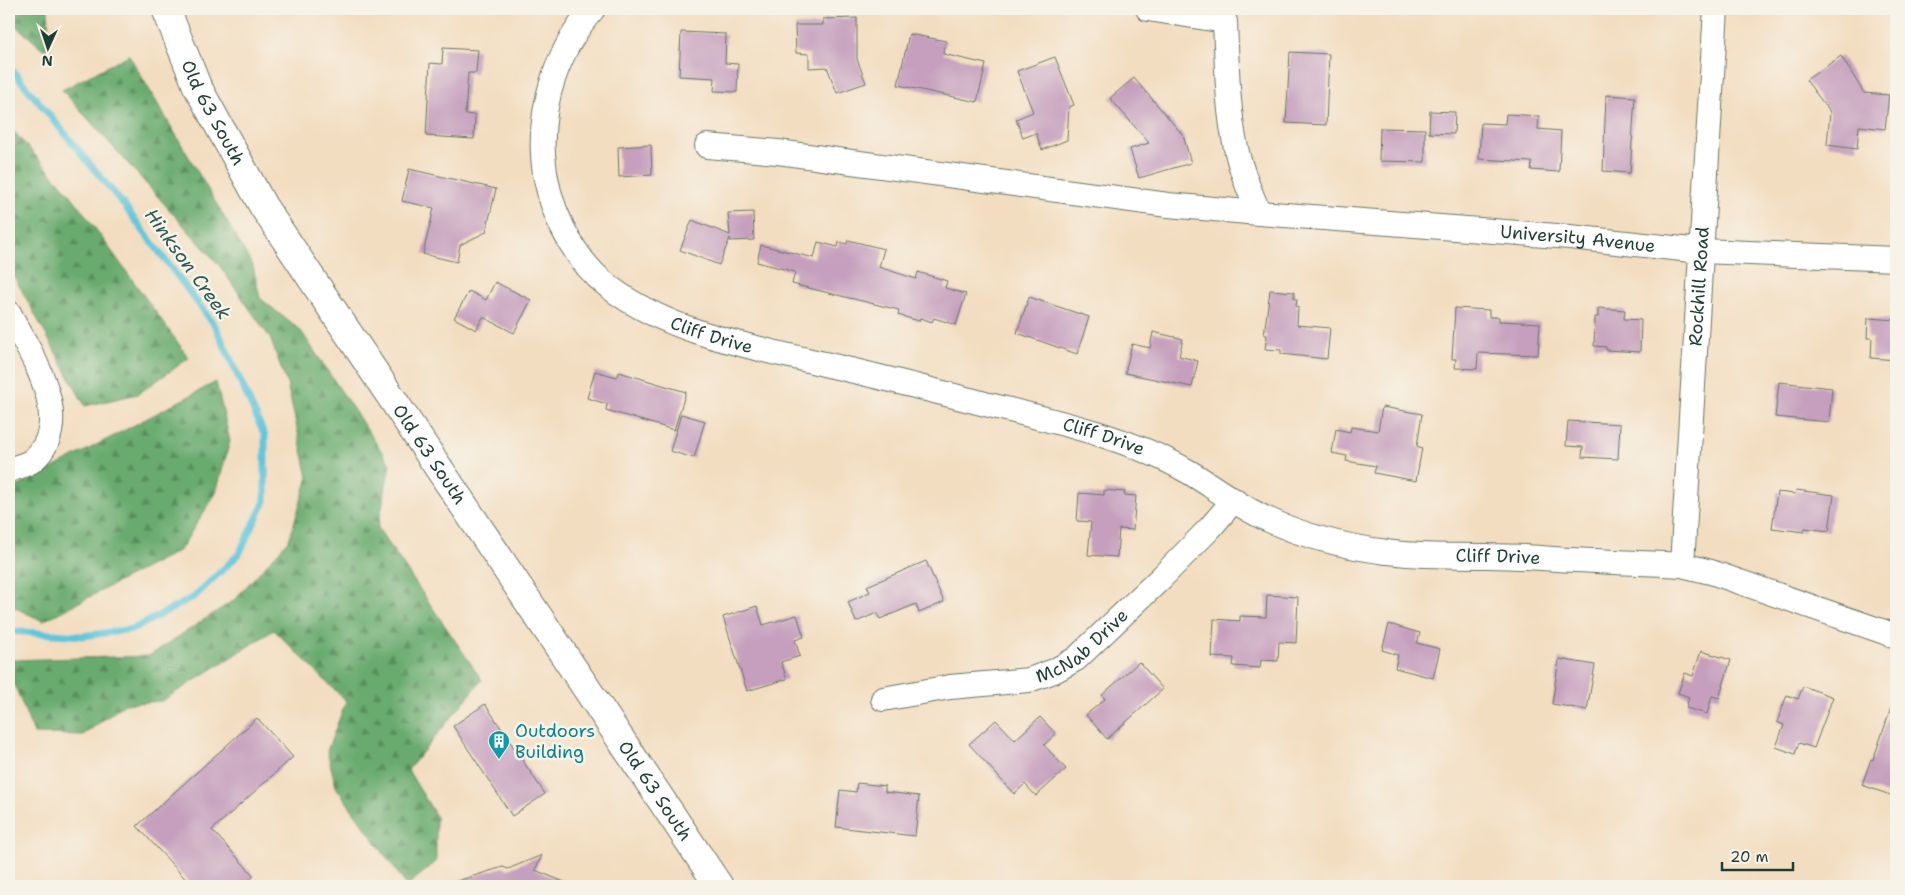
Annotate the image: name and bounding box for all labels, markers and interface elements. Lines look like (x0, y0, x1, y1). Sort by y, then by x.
north arrow (22, 22, 72, 72)
text: N (41, 52, 53, 70)
street label: Old 63 South (176, 56, 250, 170)
water label: Hinkson Creek (139, 203, 237, 325)
street label: University Avenue (1499, 220, 1657, 258)
street label: Rockhill Road (1683, 226, 1715, 347)
street label: Cliff Drive (667, 311, 755, 359)
street label: Old 63 South (387, 400, 472, 509)
street label: Cliff Drive (1060, 412, 1148, 461)
street label: Cliff Drive (1455, 544, 1541, 570)
street label: McNab Drive (1032, 604, 1133, 689)
place label: Outdoors Building (515, 719, 595, 764)
building icon: Outdoors Building (487, 729, 511, 760)
street label: Old 63 South (613, 736, 697, 846)
scale bar (1722, 840, 1794, 872)
text: 20 m (1730, 847, 1769, 867)

